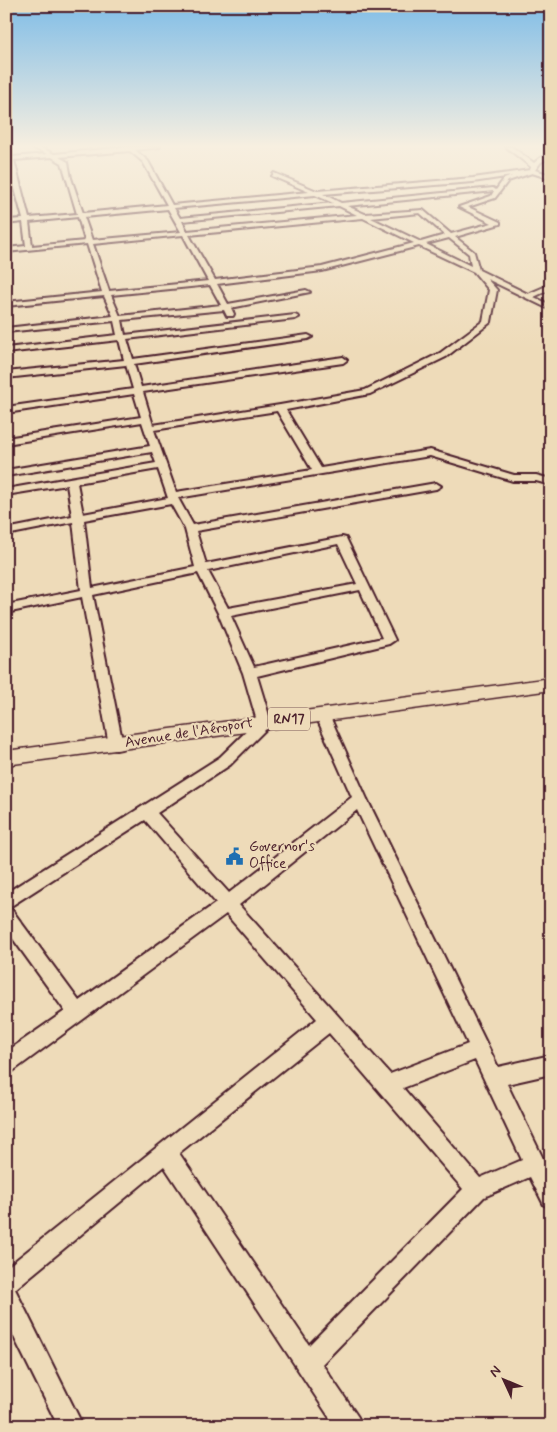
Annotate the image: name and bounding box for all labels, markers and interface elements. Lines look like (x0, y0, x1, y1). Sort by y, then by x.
road number: RN17 (268, 708, 310, 731)
street label: Avenue de l'Aéroport (123, 713, 255, 753)
place label: Governor's Office (249, 837, 315, 874)
public building icon: Governor's Office (225, 846, 245, 866)
north arrow (480, 1354, 530, 1404)
text: N (486, 1362, 505, 1381)

